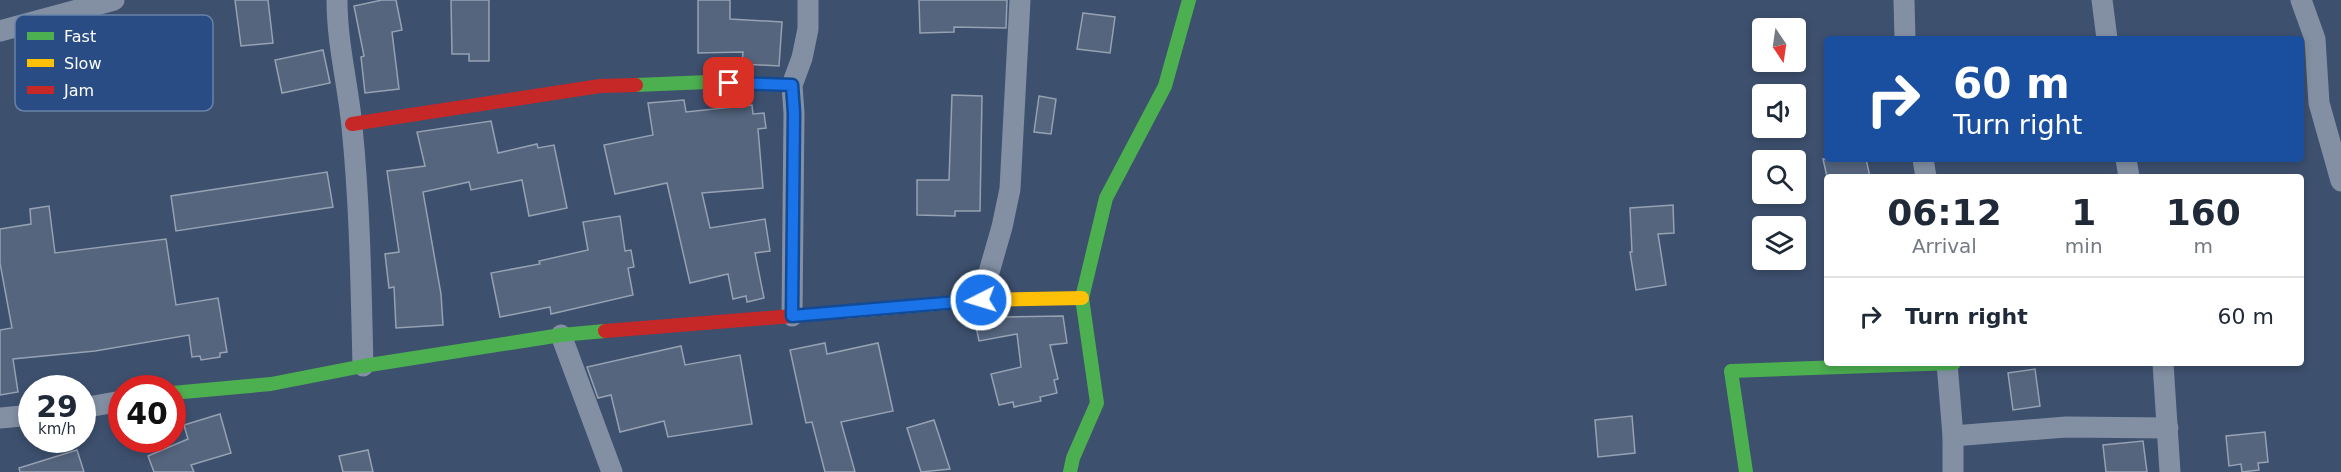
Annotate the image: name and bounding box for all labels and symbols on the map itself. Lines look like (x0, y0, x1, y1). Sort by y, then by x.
legend (15, 15, 213, 111)
north arrow (1752, 18, 1806, 72)
text: Fast (64, 27, 96, 46)
text: Slow (64, 54, 101, 73)
pin (703, 57, 754, 108)
text: Jam (63, 81, 94, 100)
position arrow (949, 268, 1013, 332)
speed limit sign: 40 (108, 375, 186, 453)

